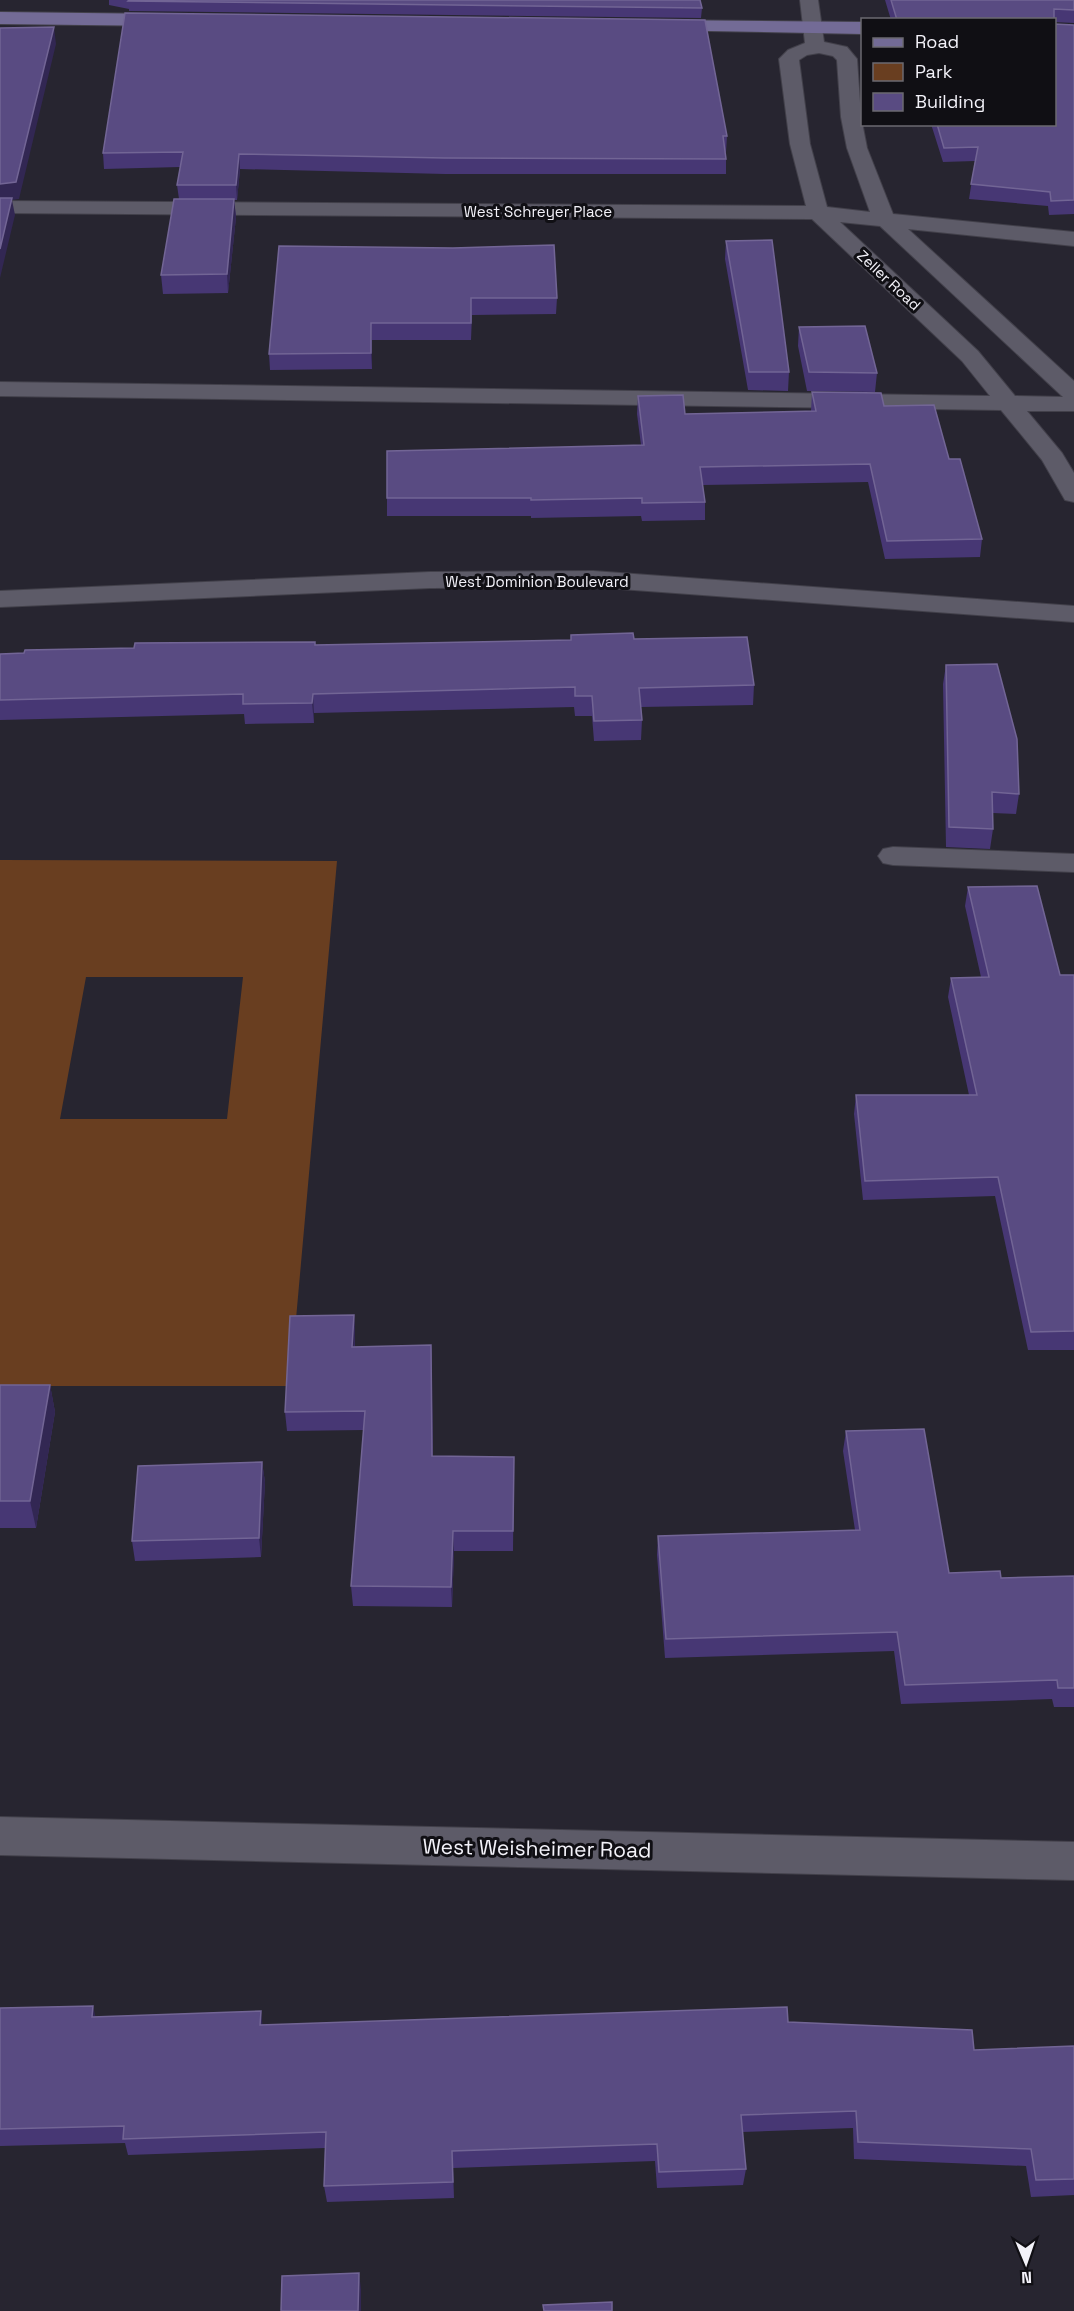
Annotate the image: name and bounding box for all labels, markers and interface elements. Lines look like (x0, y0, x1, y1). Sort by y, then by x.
legend (861, 18, 1056, 126)
text: Road (915, 30, 959, 53)
text: Park (915, 60, 953, 83)
text: Building (915, 90, 985, 113)
street label: West Schreyer Place (464, 202, 612, 221)
street label: Zeller Road (853, 246, 925, 314)
street label: West Dominion Boulevard (445, 572, 629, 591)
street label: West Weisheimer Road (422, 1833, 652, 1863)
north arrow (996, 2233, 1056, 2293)
text: N (1021, 2267, 1032, 2288)

